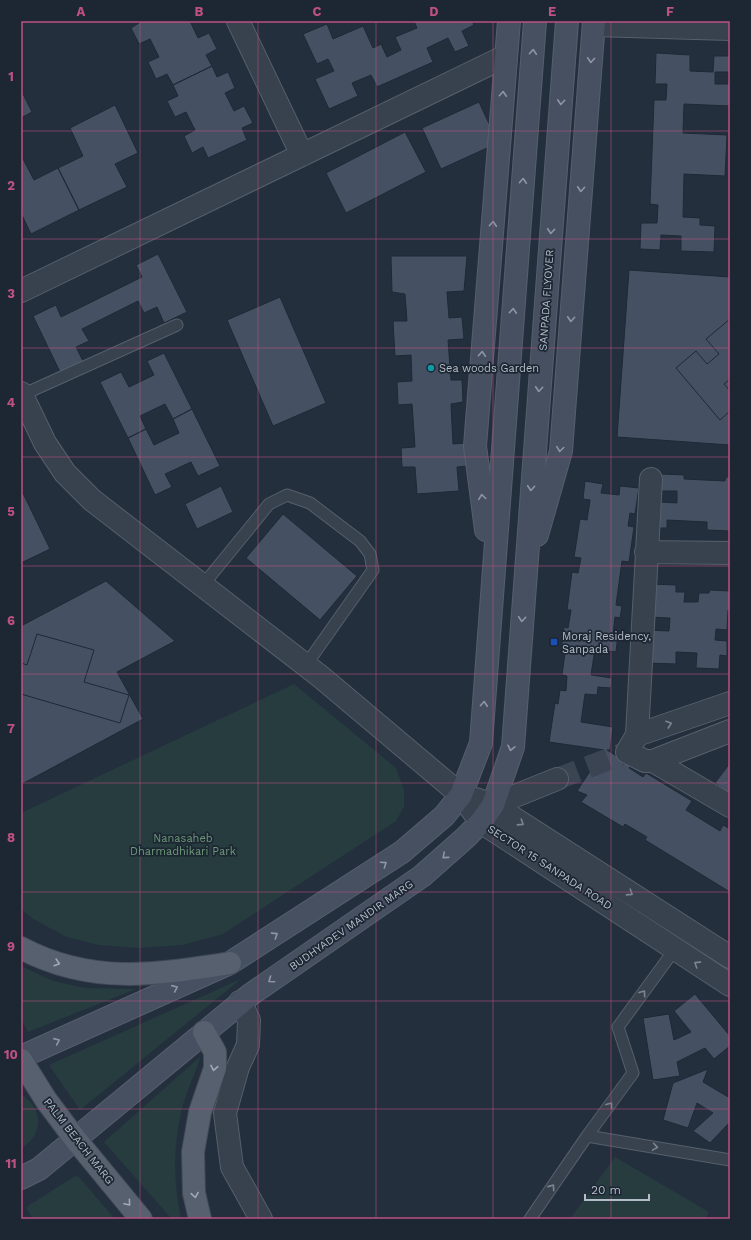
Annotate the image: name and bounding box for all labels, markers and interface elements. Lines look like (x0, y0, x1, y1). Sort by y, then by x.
text: A (77, 4, 86, 19)
text: B (195, 4, 204, 19)
text: C (313, 4, 322, 19)
text: D (429, 4, 439, 19)
text: E (548, 4, 556, 19)
text: F (666, 4, 674, 19)
one-way arrow (528, 49, 537, 55)
one-way arrow (587, 57, 596, 63)
text: 1 (8, 69, 14, 84)
one-way arrow (498, 91, 507, 97)
one-way arrow (556, 99, 565, 105)
text: 2 (7, 178, 15, 193)
one-way arrow (518, 178, 527, 185)
one-way arrow (577, 186, 586, 193)
one-way arrow (488, 221, 497, 227)
one-way arrow (546, 228, 555, 234)
street label: SANPADA FLYOVER (536, 249, 557, 351)
text: 3 (7, 286, 15, 301)
one-way arrow (508, 308, 517, 314)
one-way arrow (567, 316, 576, 322)
one-way arrow (478, 351, 487, 357)
place label: Sea woods Garden (439, 362, 539, 375)
marker: Sea woods Garden (426, 363, 436, 373)
one-way arrow (534, 386, 543, 392)
text: 4 (7, 395, 16, 410)
one-way arrow (556, 446, 565, 452)
one-way arrow (527, 485, 536, 491)
one-way arrow (478, 494, 487, 500)
text: 5 (7, 504, 15, 519)
text: 6 (7, 613, 15, 628)
one-way arrow (517, 616, 526, 622)
place label: Moraj Residency, Sanpada (562, 630, 651, 656)
marker: Moraj Residency, Sanpada (549, 637, 559, 647)
one-way arrow (479, 701, 488, 707)
one-way arrow (665, 720, 672, 729)
text: 7 (7, 721, 15, 736)
one-way arrow (508, 745, 516, 752)
one-way arrow (517, 818, 524, 826)
street label: SECTOR 15 SANPADA ROAD (485, 822, 614, 913)
text: 8 (7, 830, 15, 845)
park label: Nanasaheb Dharmadhikari Park (130, 832, 236, 858)
one-way arrow (442, 851, 450, 859)
one-way arrow (380, 862, 387, 869)
street label: BUDHYADEV MANDIR MARG (287, 878, 416, 973)
one-way arrow (626, 888, 633, 896)
one-way arrow (271, 932, 278, 940)
text: 9 (7, 939, 15, 954)
one-way arrow (53, 958, 60, 967)
one-way arrow (695, 962, 702, 969)
one-way arrow (268, 975, 275, 983)
one-way arrow (171, 985, 179, 993)
one-way arrow (638, 990, 646, 997)
one-way arrow (52, 1038, 60, 1046)
text: 10 (4, 1047, 18, 1062)
one-way arrow (210, 1065, 219, 1072)
street label: PALM BEACH MARG (41, 1096, 116, 1187)
one-way arrow (605, 1102, 612, 1109)
one-way arrow (652, 1143, 658, 1151)
text: 11 (5, 1156, 17, 1171)
scale bar (585, 1176, 649, 1202)
text: 20 m (591, 1183, 621, 1197)
one-way arrow (547, 1184, 555, 1191)
one-way arrow (190, 1192, 199, 1198)
one-way arrow (123, 1199, 130, 1206)

